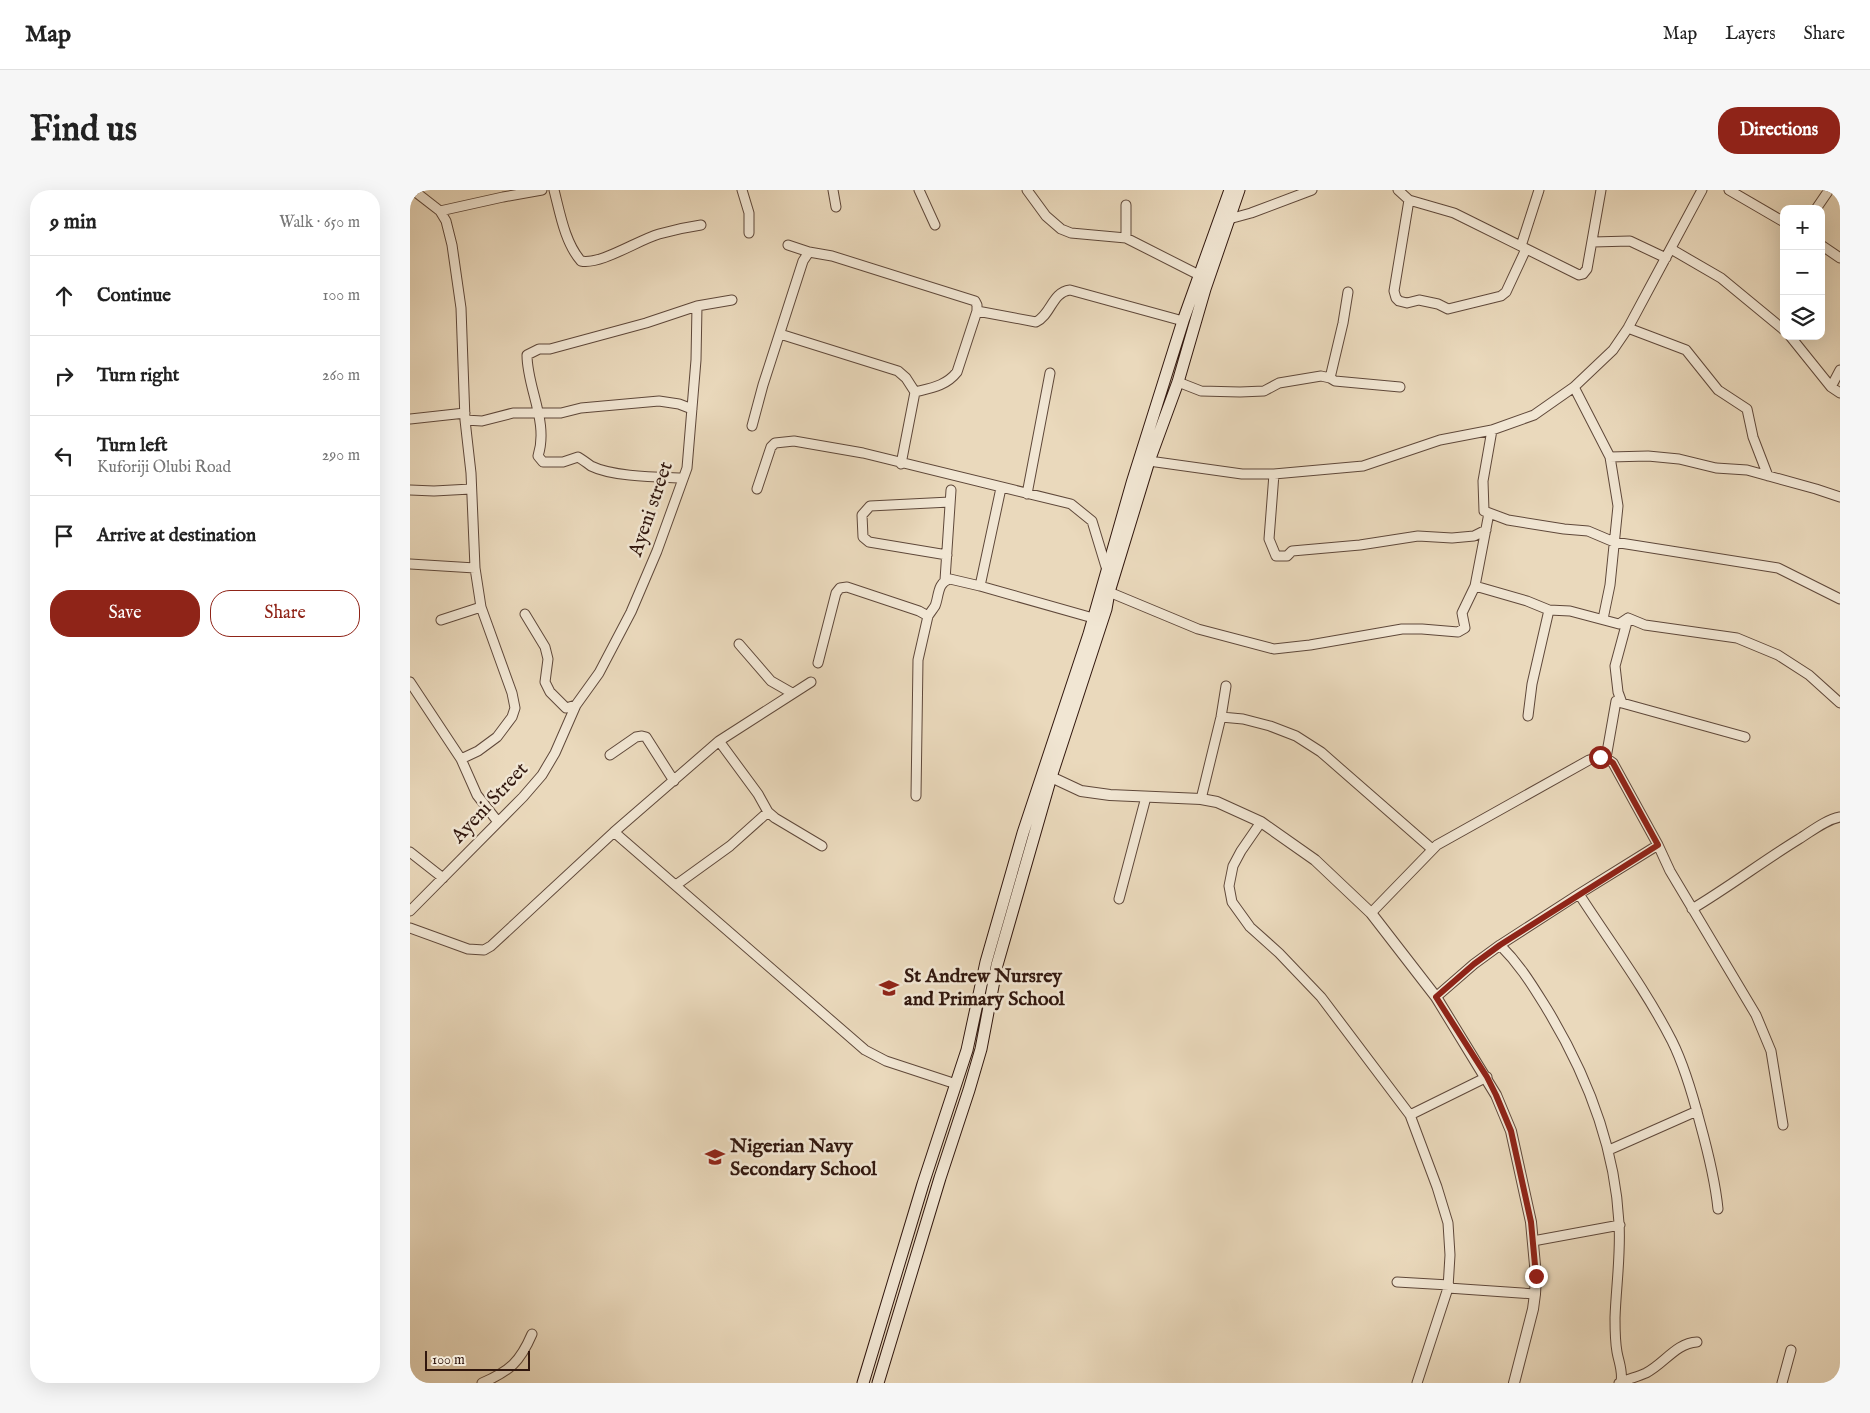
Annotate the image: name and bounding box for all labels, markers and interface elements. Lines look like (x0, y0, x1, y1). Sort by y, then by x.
text: Map (25, 19, 71, 50)
text: Map (1663, 23, 1697, 46)
text: Layers (1725, 23, 1776, 46)
text: Share (1804, 23, 1845, 46)
button: Directions (1718, 107, 1840, 154)
text: Find us (30, 108, 137, 153)
map controls (1780, 205, 1825, 340)
button: + (1780, 205, 1825, 250)
text: 9 min (50, 209, 97, 236)
text: Walk · 650 m (279, 213, 360, 233)
button: − (1780, 250, 1825, 295)
icon: ahead (50, 282, 78, 310)
text: Continue (97, 284, 171, 308)
text: 100 m (323, 286, 360, 306)
button: layers (1780, 295, 1825, 340)
icon: right (50, 362, 78, 390)
text: Turn right (97, 364, 179, 388)
text: 260 m (322, 366, 360, 386)
text: Turn left (97, 434, 168, 458)
icon: left (50, 442, 78, 470)
text: 290 m (322, 446, 360, 466)
text: Kuforiji Olubi Road (97, 458, 231, 478)
street label: Ayeni street (623, 458, 679, 561)
icon: arrive (50, 522, 78, 550)
text: Arrive at destination (97, 524, 256, 548)
button: Save (50, 590, 200, 637)
button: Share (210, 590, 360, 637)
route start (1589, 746, 1612, 769)
street label: Ayeni Street (445, 757, 534, 850)
place label: St Andrew Nursrey and Primary School (904, 964, 1065, 1012)
school or university icon: St Andrew Nursrey and Primary School (878, 977, 900, 999)
place label: Nigerian Navy Secondary School (729, 1134, 877, 1182)
school or university icon: Nigerian Navy Secondary School (704, 1146, 726, 1168)
route end (1525, 1265, 1548, 1288)
scale bar (425, 1348, 530, 1371)
text: 100 m (432, 1351, 465, 1369)

